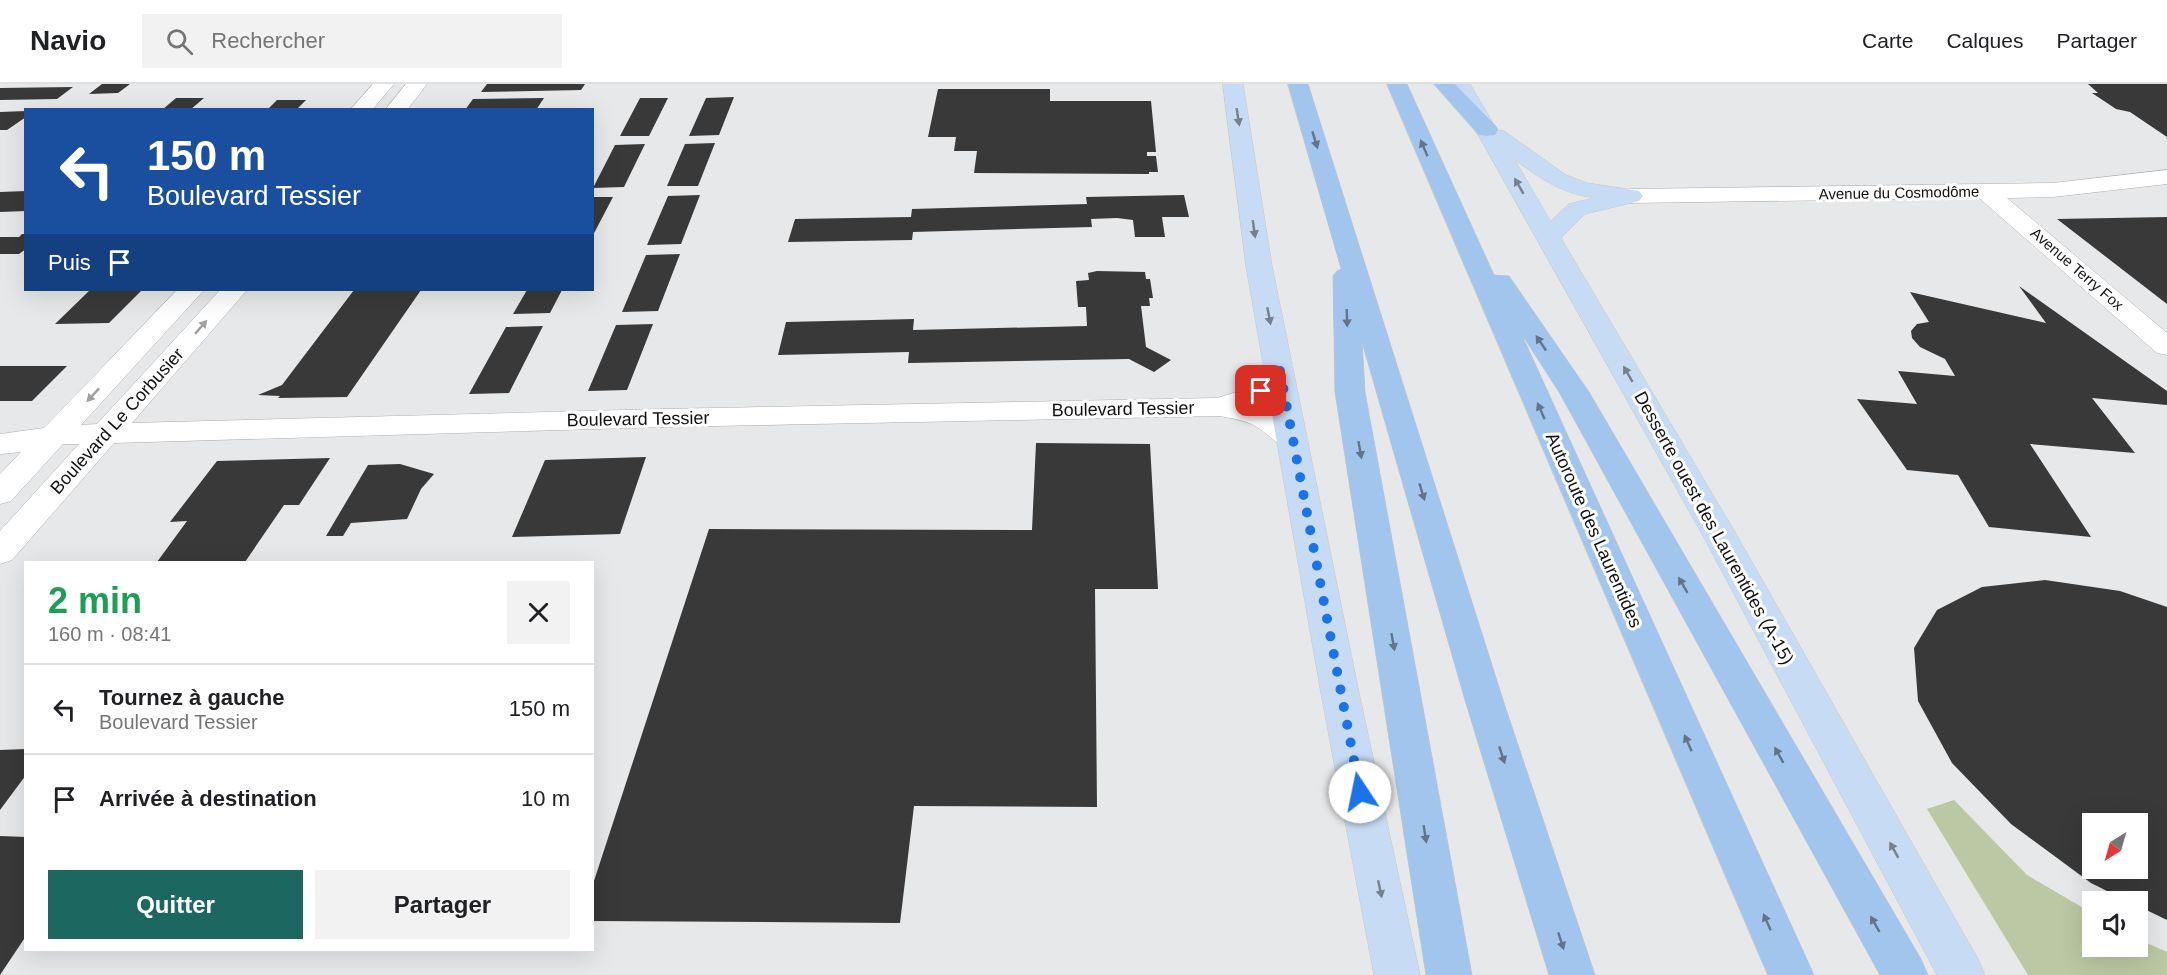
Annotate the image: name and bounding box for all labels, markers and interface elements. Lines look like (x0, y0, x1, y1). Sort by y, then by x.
search box (142, 14, 562, 68)
text: Navio (30, 25, 106, 56)
icon: search (163, 25, 196, 58)
text: Rechercher (211, 28, 325, 53)
text: Carte (1862, 29, 1913, 52)
text: Calques (1946, 29, 2023, 52)
text: Partager (2056, 29, 2137, 52)
one-way arrow (1234, 108, 1243, 127)
one-way arrow (1311, 131, 1320, 149)
icon: left (48, 132, 126, 210)
text: 150 m (147, 132, 266, 179)
one-way arrow (1419, 139, 1429, 157)
one-way arrow (1514, 178, 1525, 194)
text: Boulevard Tessier (147, 181, 361, 211)
street label: Avenue du Cosmodôme (1819, 183, 1979, 202)
one-way arrow (1249, 219, 1258, 238)
street label: Avenue Terry Fox (2028, 224, 2127, 314)
icon: arrive (103, 246, 136, 279)
text: Puis (48, 250, 91, 275)
one-way arrow (1265, 307, 1274, 326)
one-way arrow (1342, 308, 1351, 327)
one-way arrow (194, 319, 208, 334)
one-way arrow (1536, 335, 1547, 351)
street label: Boulevard Le Corbusier (46, 344, 188, 498)
pin (1235, 365, 1286, 416)
one-way arrow (1623, 365, 1633, 382)
icon: arrive (1244, 374, 1277, 407)
one-way arrow (86, 388, 100, 402)
street label: Desserte ouest des Laurentides (A-15) (1630, 388, 1798, 668)
street label: Boulevard Tessier (1051, 398, 1195, 420)
one-way arrow (1537, 403, 1546, 420)
street label: Boulevard Tessier (566, 408, 710, 430)
street label: Autoroute des Laurentides (1542, 429, 1646, 631)
one-way arrow (1356, 440, 1365, 459)
one-way arrow (1418, 483, 1427, 501)
one-way arrow (1678, 576, 1688, 593)
text: 2 min (48, 580, 142, 621)
button: close (507, 581, 570, 644)
text: 160 m · 08:41 (48, 623, 171, 645)
one-way arrow (1389, 633, 1398, 652)
text: Tournez à gauche (99, 685, 284, 710)
icon: left (48, 693, 81, 726)
text: 150 m (509, 696, 570, 721)
text: Boulevard Tessier (99, 711, 258, 733)
one-way arrow (1684, 735, 1693, 752)
one-way arrow (1498, 746, 1507, 764)
one-way arrow (1774, 746, 1784, 763)
position arrow (1328, 760, 1392, 824)
icon: arrive (48, 783, 81, 816)
text: Arrivée à destination (99, 786, 317, 811)
text: 10 m (521, 786, 570, 811)
north arrow (2082, 813, 2148, 879)
map controls (2082, 813, 2148, 957)
one-way arrow (1421, 825, 1430, 844)
one-way arrow (1889, 841, 1899, 858)
button: Quitter (48, 870, 303, 939)
button: Partager (315, 870, 570, 939)
one-way arrow (1376, 880, 1385, 899)
button: sound (2082, 891, 2148, 957)
one-way arrow (1763, 913, 1772, 930)
one-way arrow (1870, 916, 1881, 932)
one-way arrow (1557, 932, 1566, 950)

